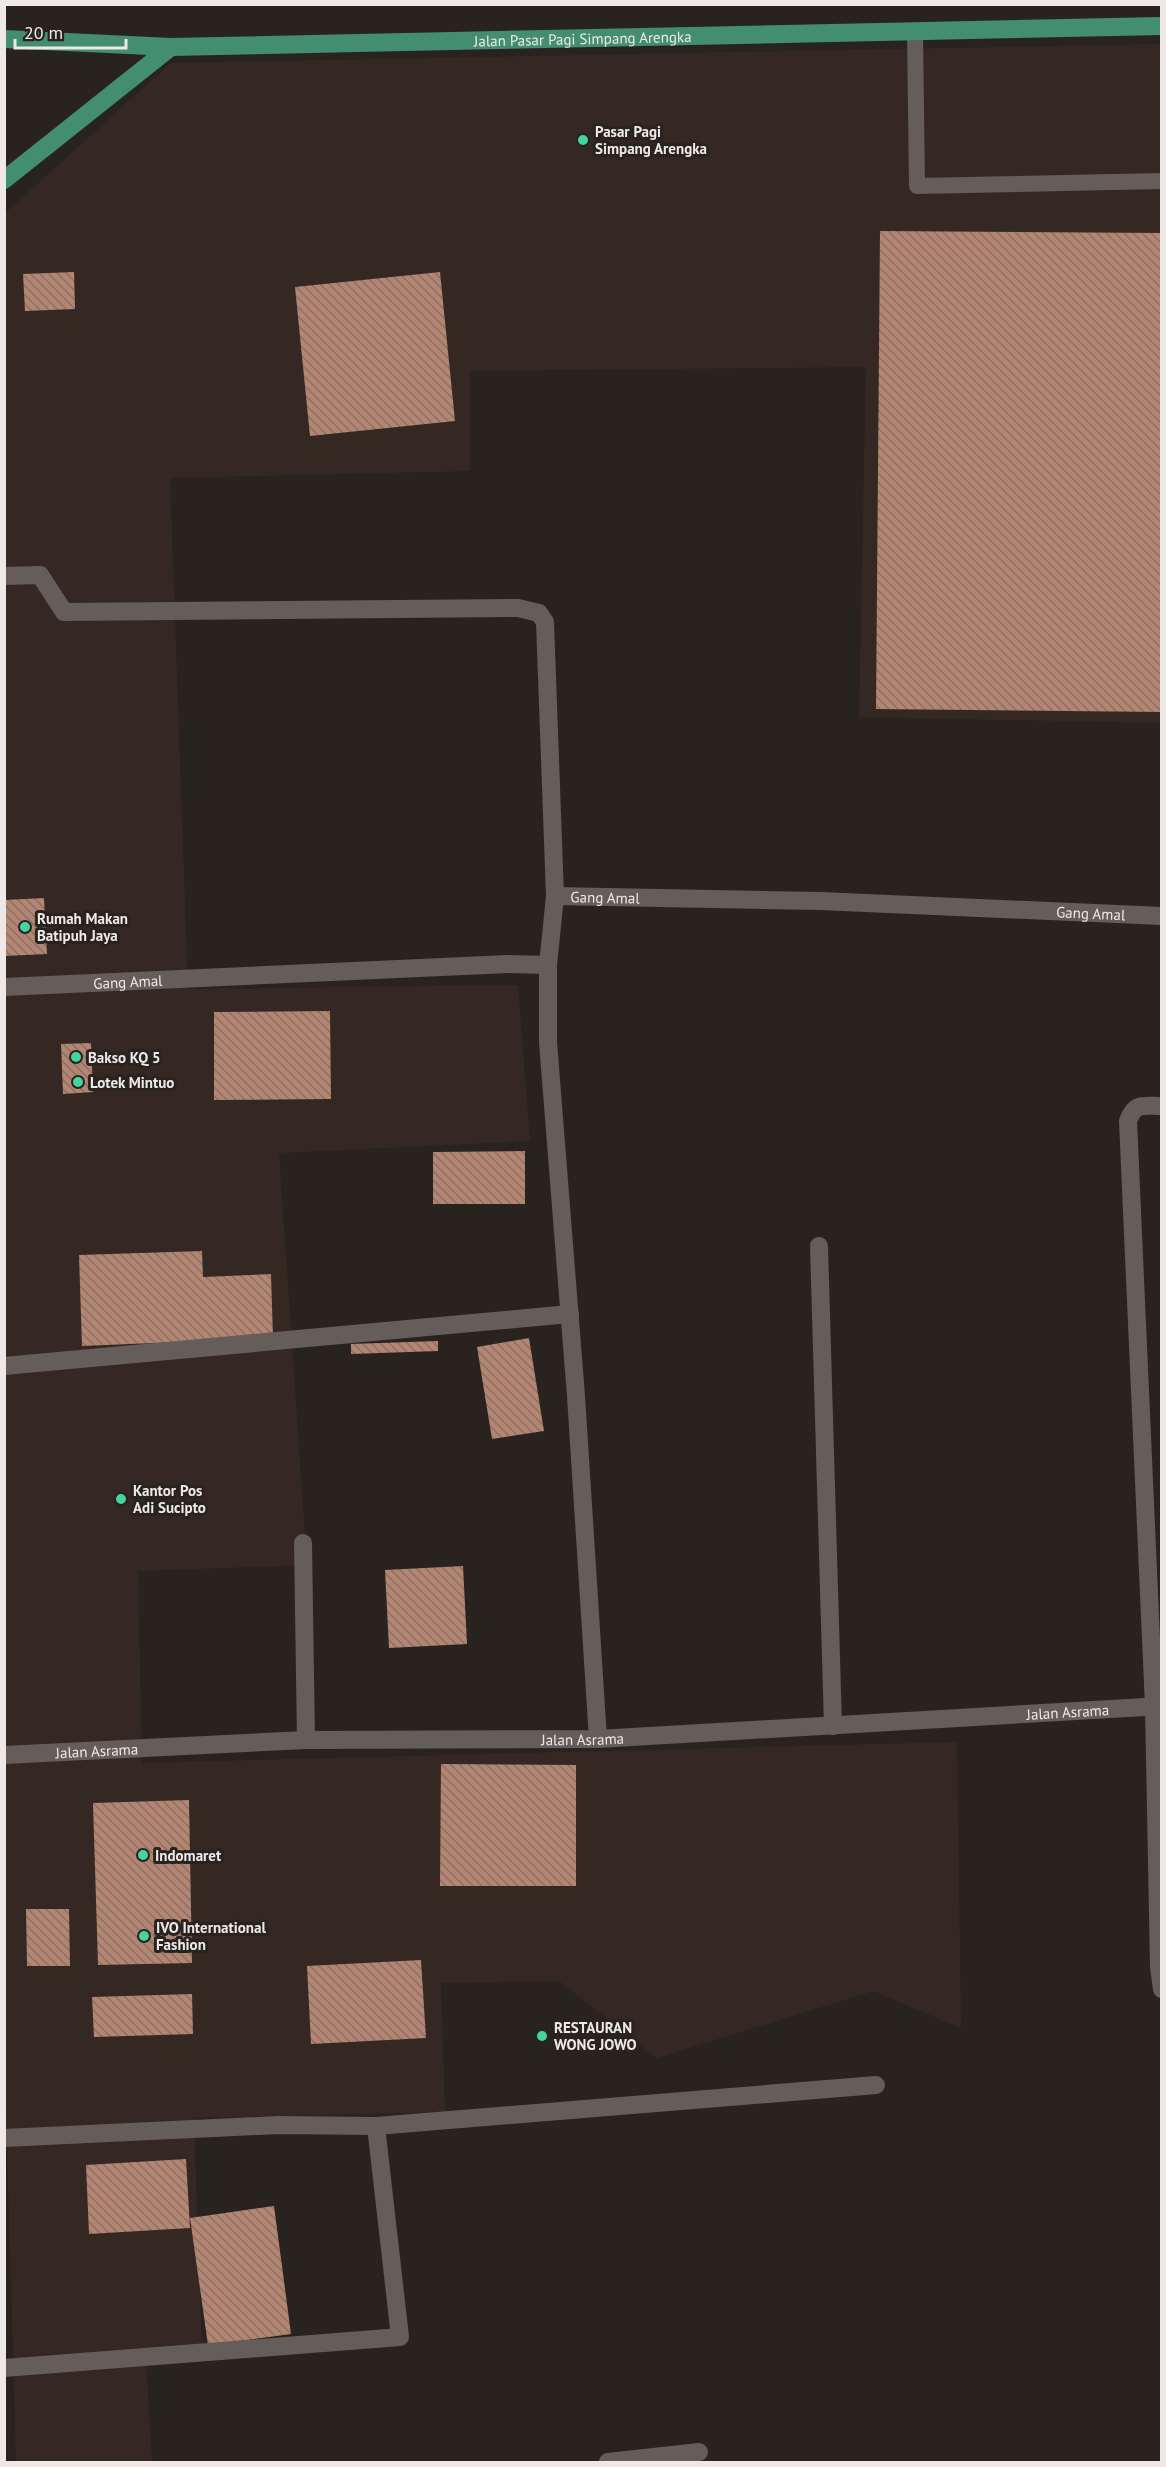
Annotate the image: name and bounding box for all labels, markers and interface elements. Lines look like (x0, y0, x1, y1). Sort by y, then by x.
scale bar (15, 12, 126, 50)
text: 20 m (24, 21, 63, 44)
street label: Jalan Pasar Pagi Simpang Arengka (473, 26, 692, 50)
place label: Pasar Pagi Simpang Arengka (595, 122, 707, 158)
marker: Pasar Pagi Simpang Arengka (576, 133, 590, 147)
street label: Gang Amal (570, 887, 641, 907)
street label: Gang Amal (1056, 902, 1126, 924)
place label: Rumah Makan Batipuh Jaya (37, 909, 128, 945)
marker: Rumah Makan Batipuh Jaya (18, 920, 32, 934)
street label: Gang Amal (93, 970, 164, 992)
place label: Bakso KQ 5 (88, 1048, 160, 1067)
marker: Bakso KQ 5 (69, 1050, 83, 1064)
place label: Lotek Mintuo (90, 1073, 174, 1092)
marker: Lotek Mintuo (71, 1075, 85, 1089)
place label: Kantor Pos Adi Sucipto (133, 1481, 206, 1517)
marker: Kantor Pos Adi Sucipto (114, 1492, 128, 1506)
street label: Jalan Asrama (1025, 1700, 1110, 1723)
street label: Jalan Asrama (540, 1728, 625, 1749)
street label: Jalan Asrama (54, 1739, 139, 1762)
place label: Indomaret (155, 1846, 222, 1865)
marker: Indomaret (136, 1848, 150, 1862)
place label: IVO International Fashion (156, 1918, 266, 1954)
marker: IVO International Fashion (137, 1929, 151, 1943)
place label: RESTAURAN WONG JOWO (554, 2018, 637, 2054)
marker: RESTAURAN WONG JOWO (535, 2029, 549, 2043)

